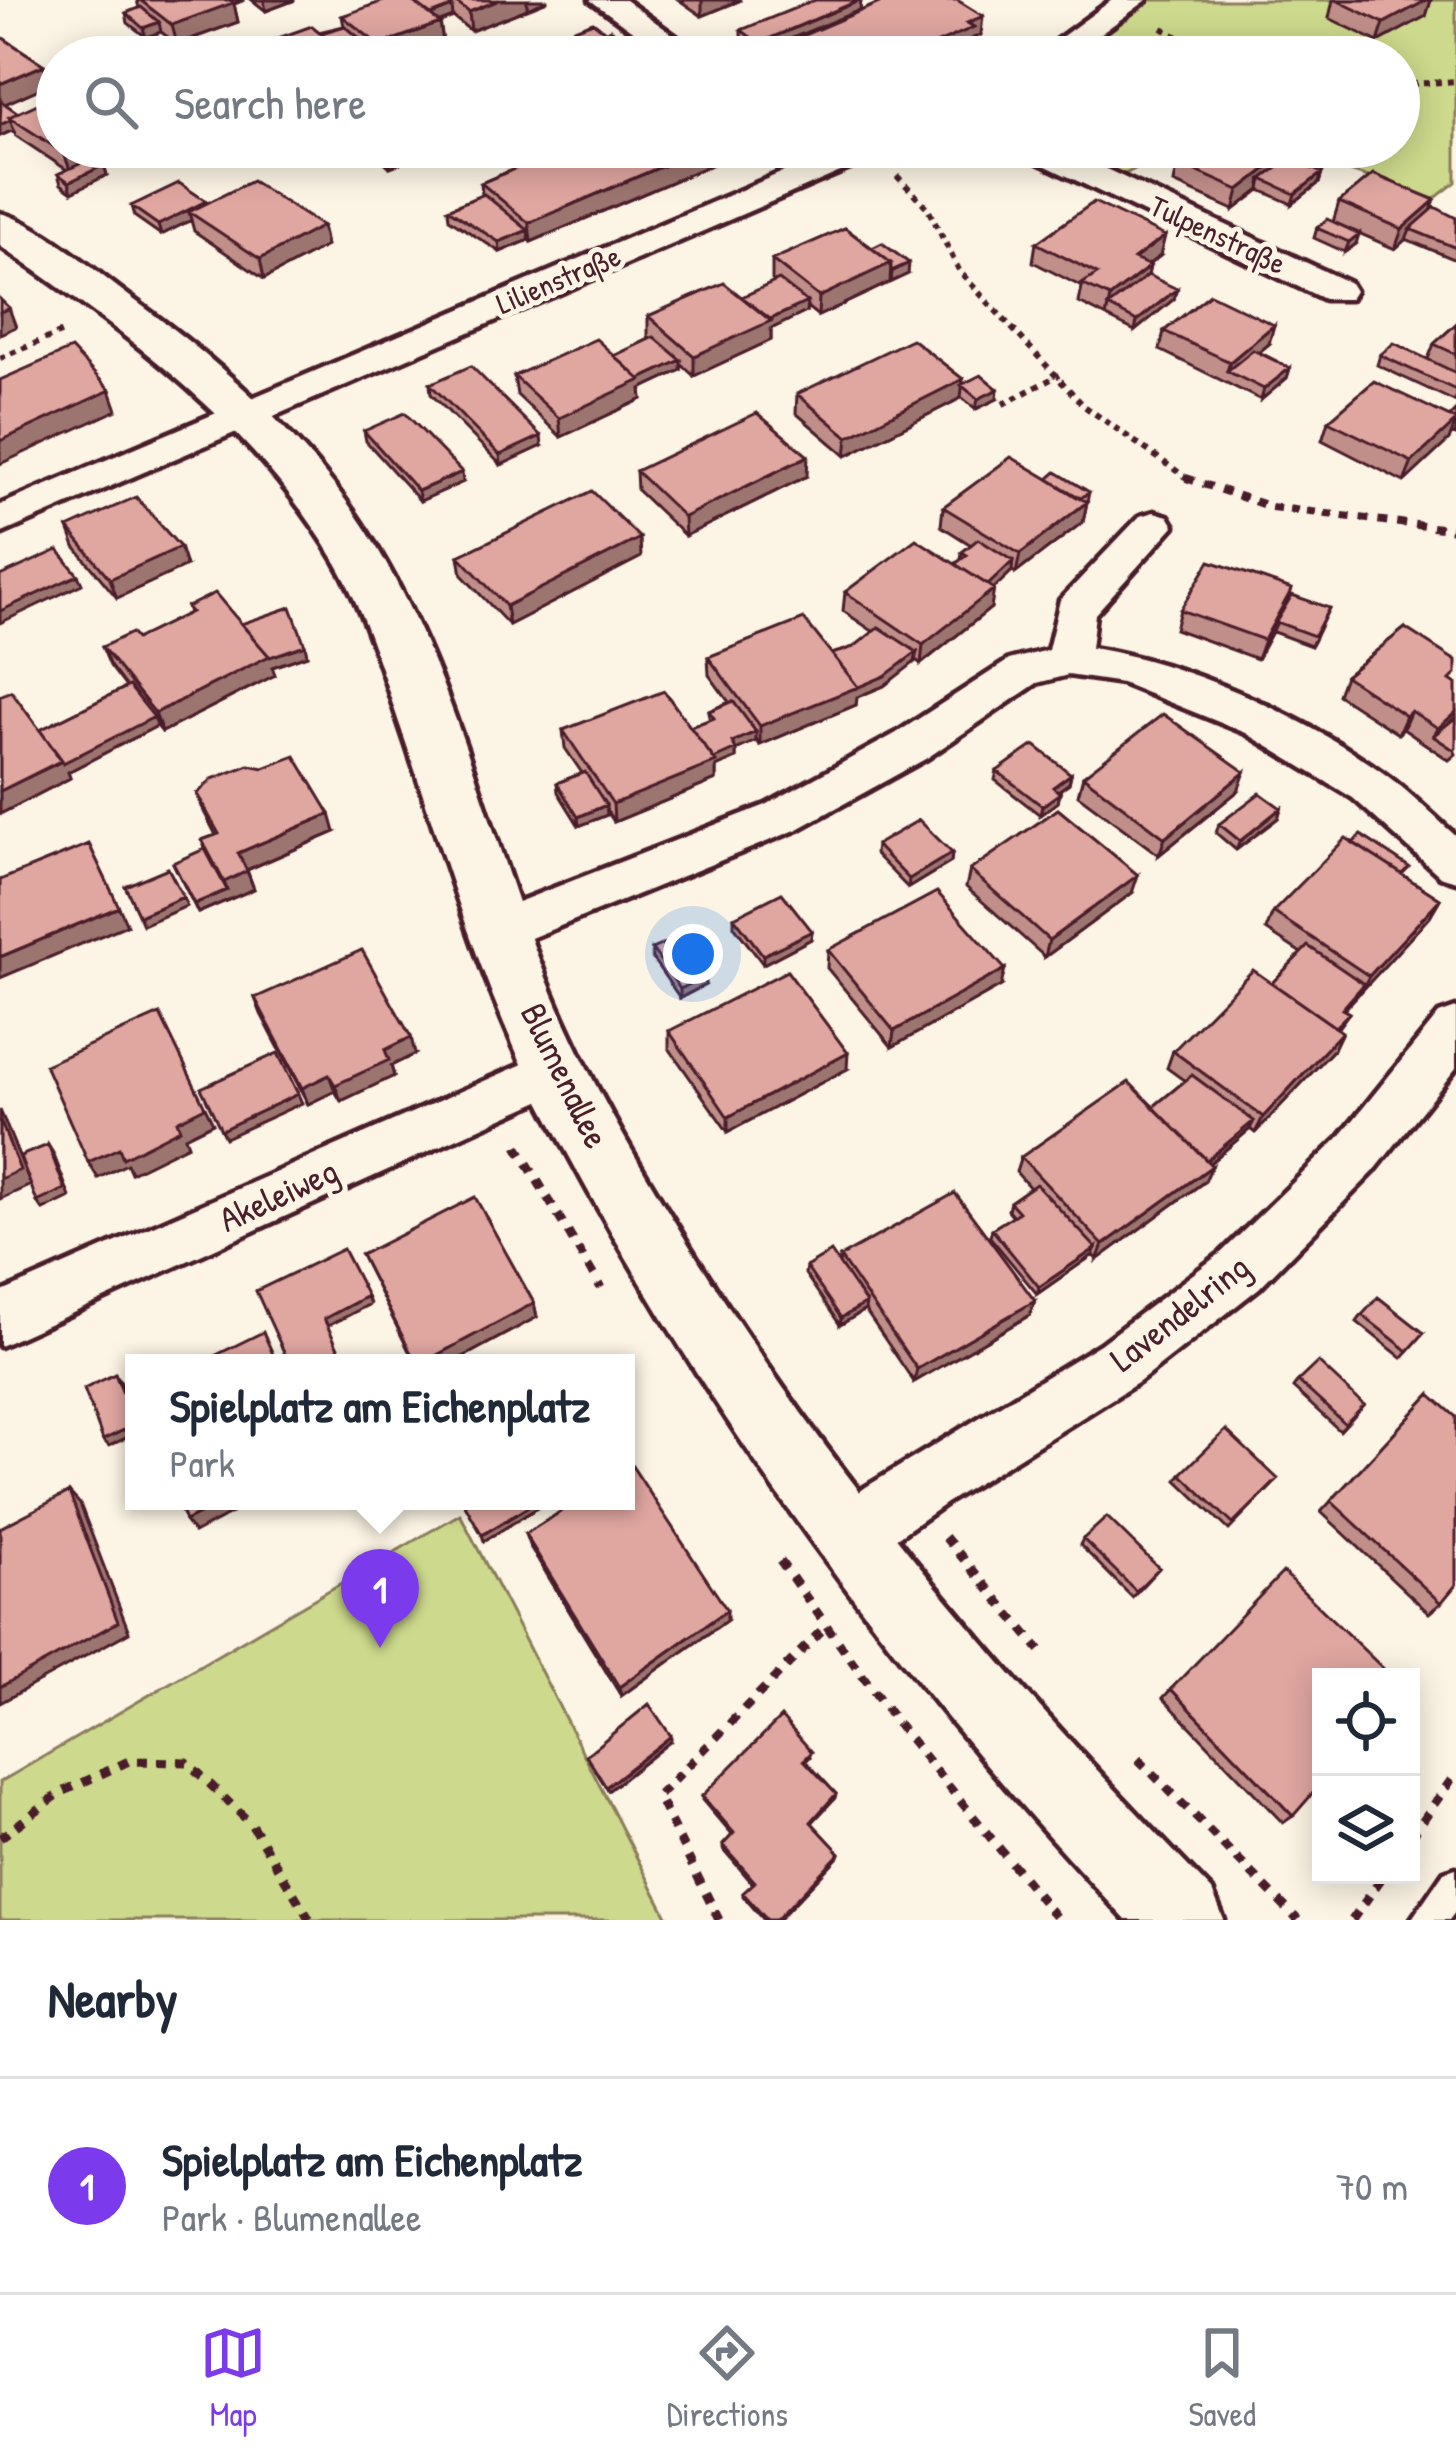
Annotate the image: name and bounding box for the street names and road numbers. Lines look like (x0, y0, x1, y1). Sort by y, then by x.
street label: Tulpenstraße (1144, 185, 1292, 283)
street label: Lilienstraße (490, 235, 626, 323)
street label: Blumenallee (510, 994, 622, 1156)
street label: Akeleiweg (211, 1145, 345, 1243)
street label: Lavendelring (1099, 1242, 1259, 1382)

